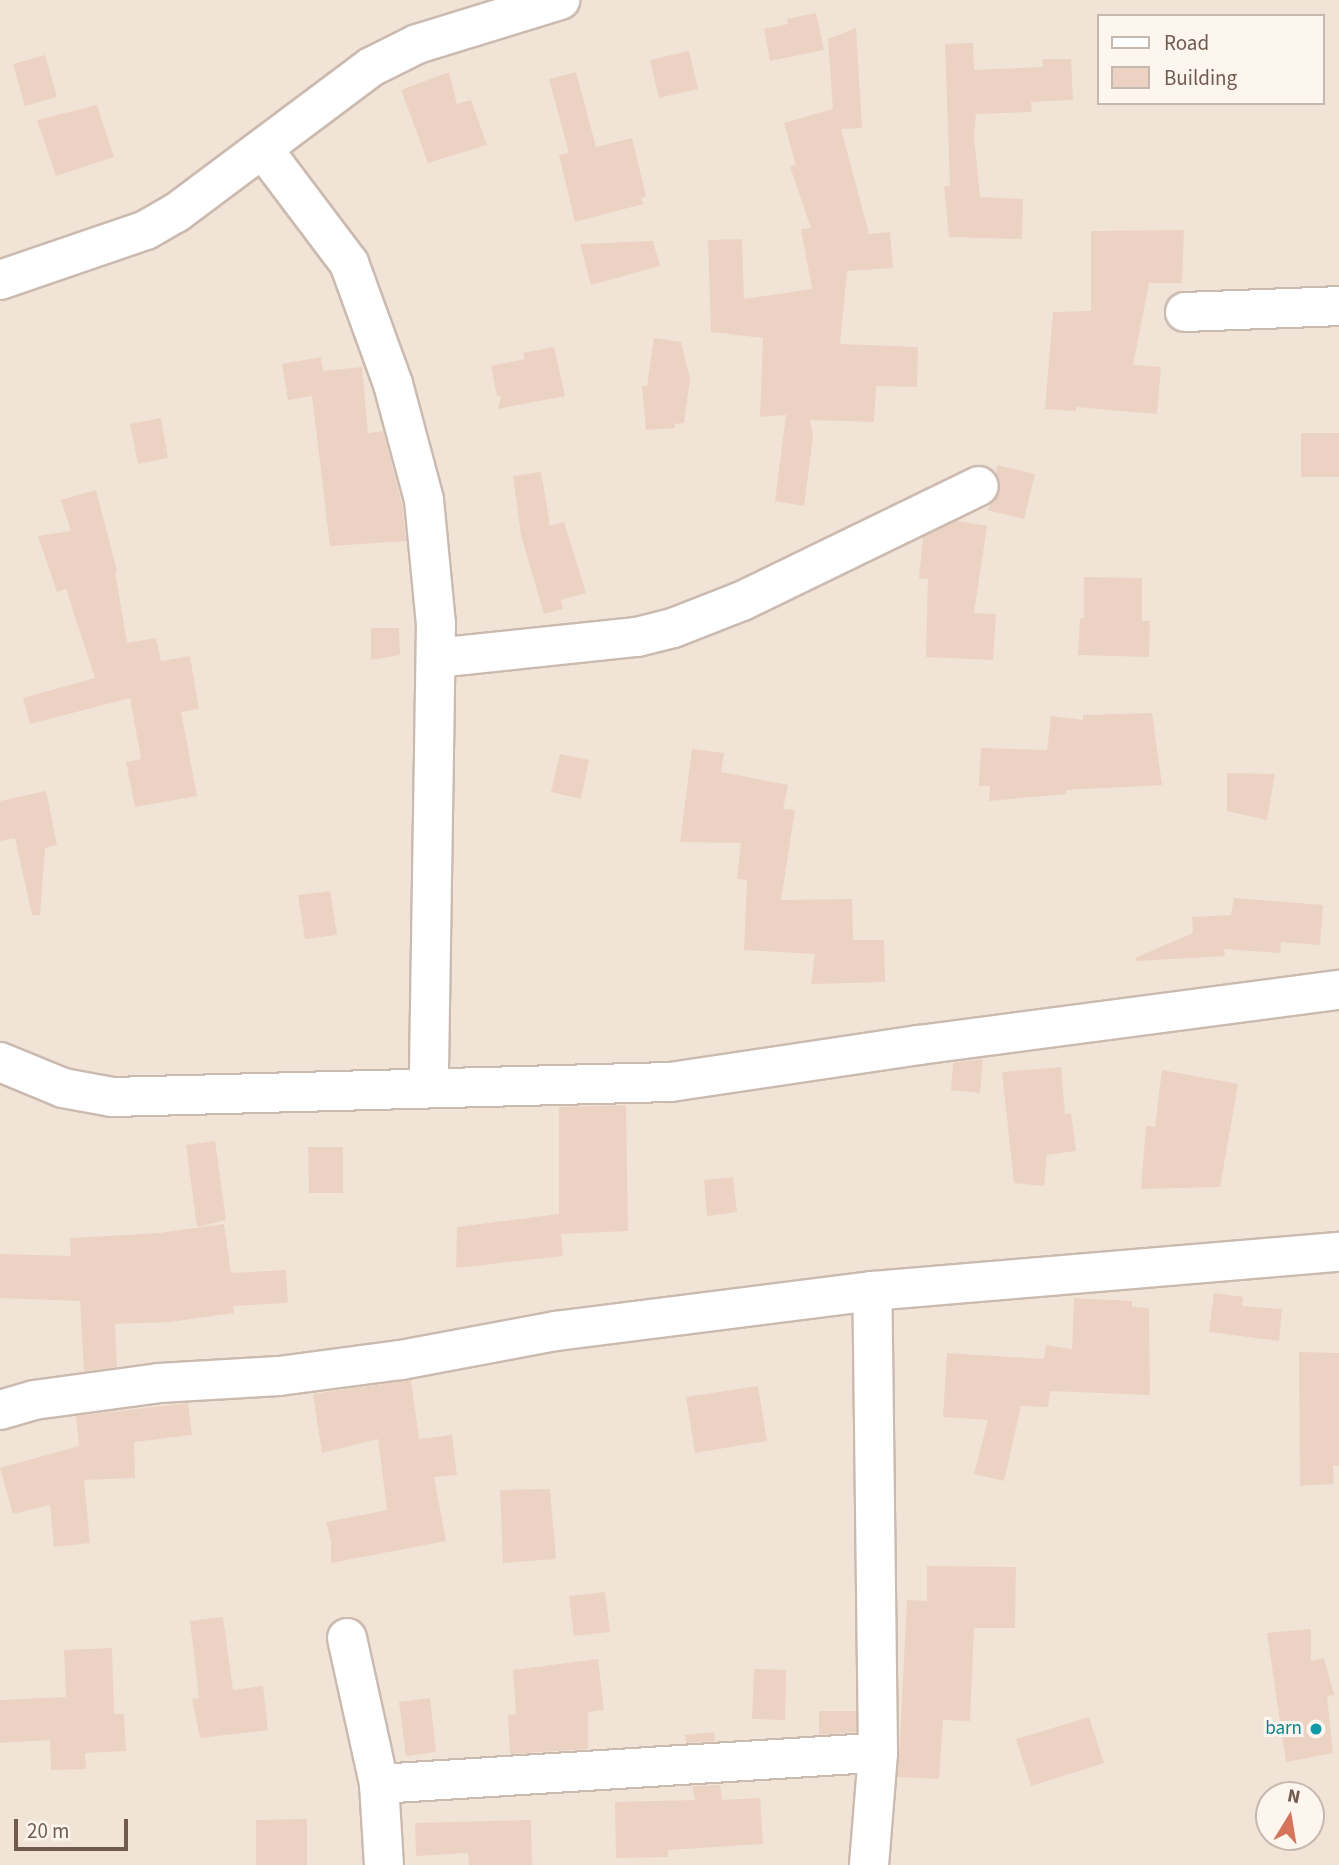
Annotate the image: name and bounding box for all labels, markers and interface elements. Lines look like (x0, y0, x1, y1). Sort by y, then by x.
legend (1098, 14, 1325, 105)
text: Road (1164, 28, 1209, 58)
text: Building (1164, 63, 1237, 93)
place label: barn (1265, 1718, 1302, 1740)
marker: barn (1308, 1721, 1324, 1737)
north arrow (1255, 1781, 1325, 1851)
text: N (1285, 1782, 1302, 1811)
scale bar (18, 1806, 131, 1850)
text: 20 m (27, 1816, 69, 1846)

